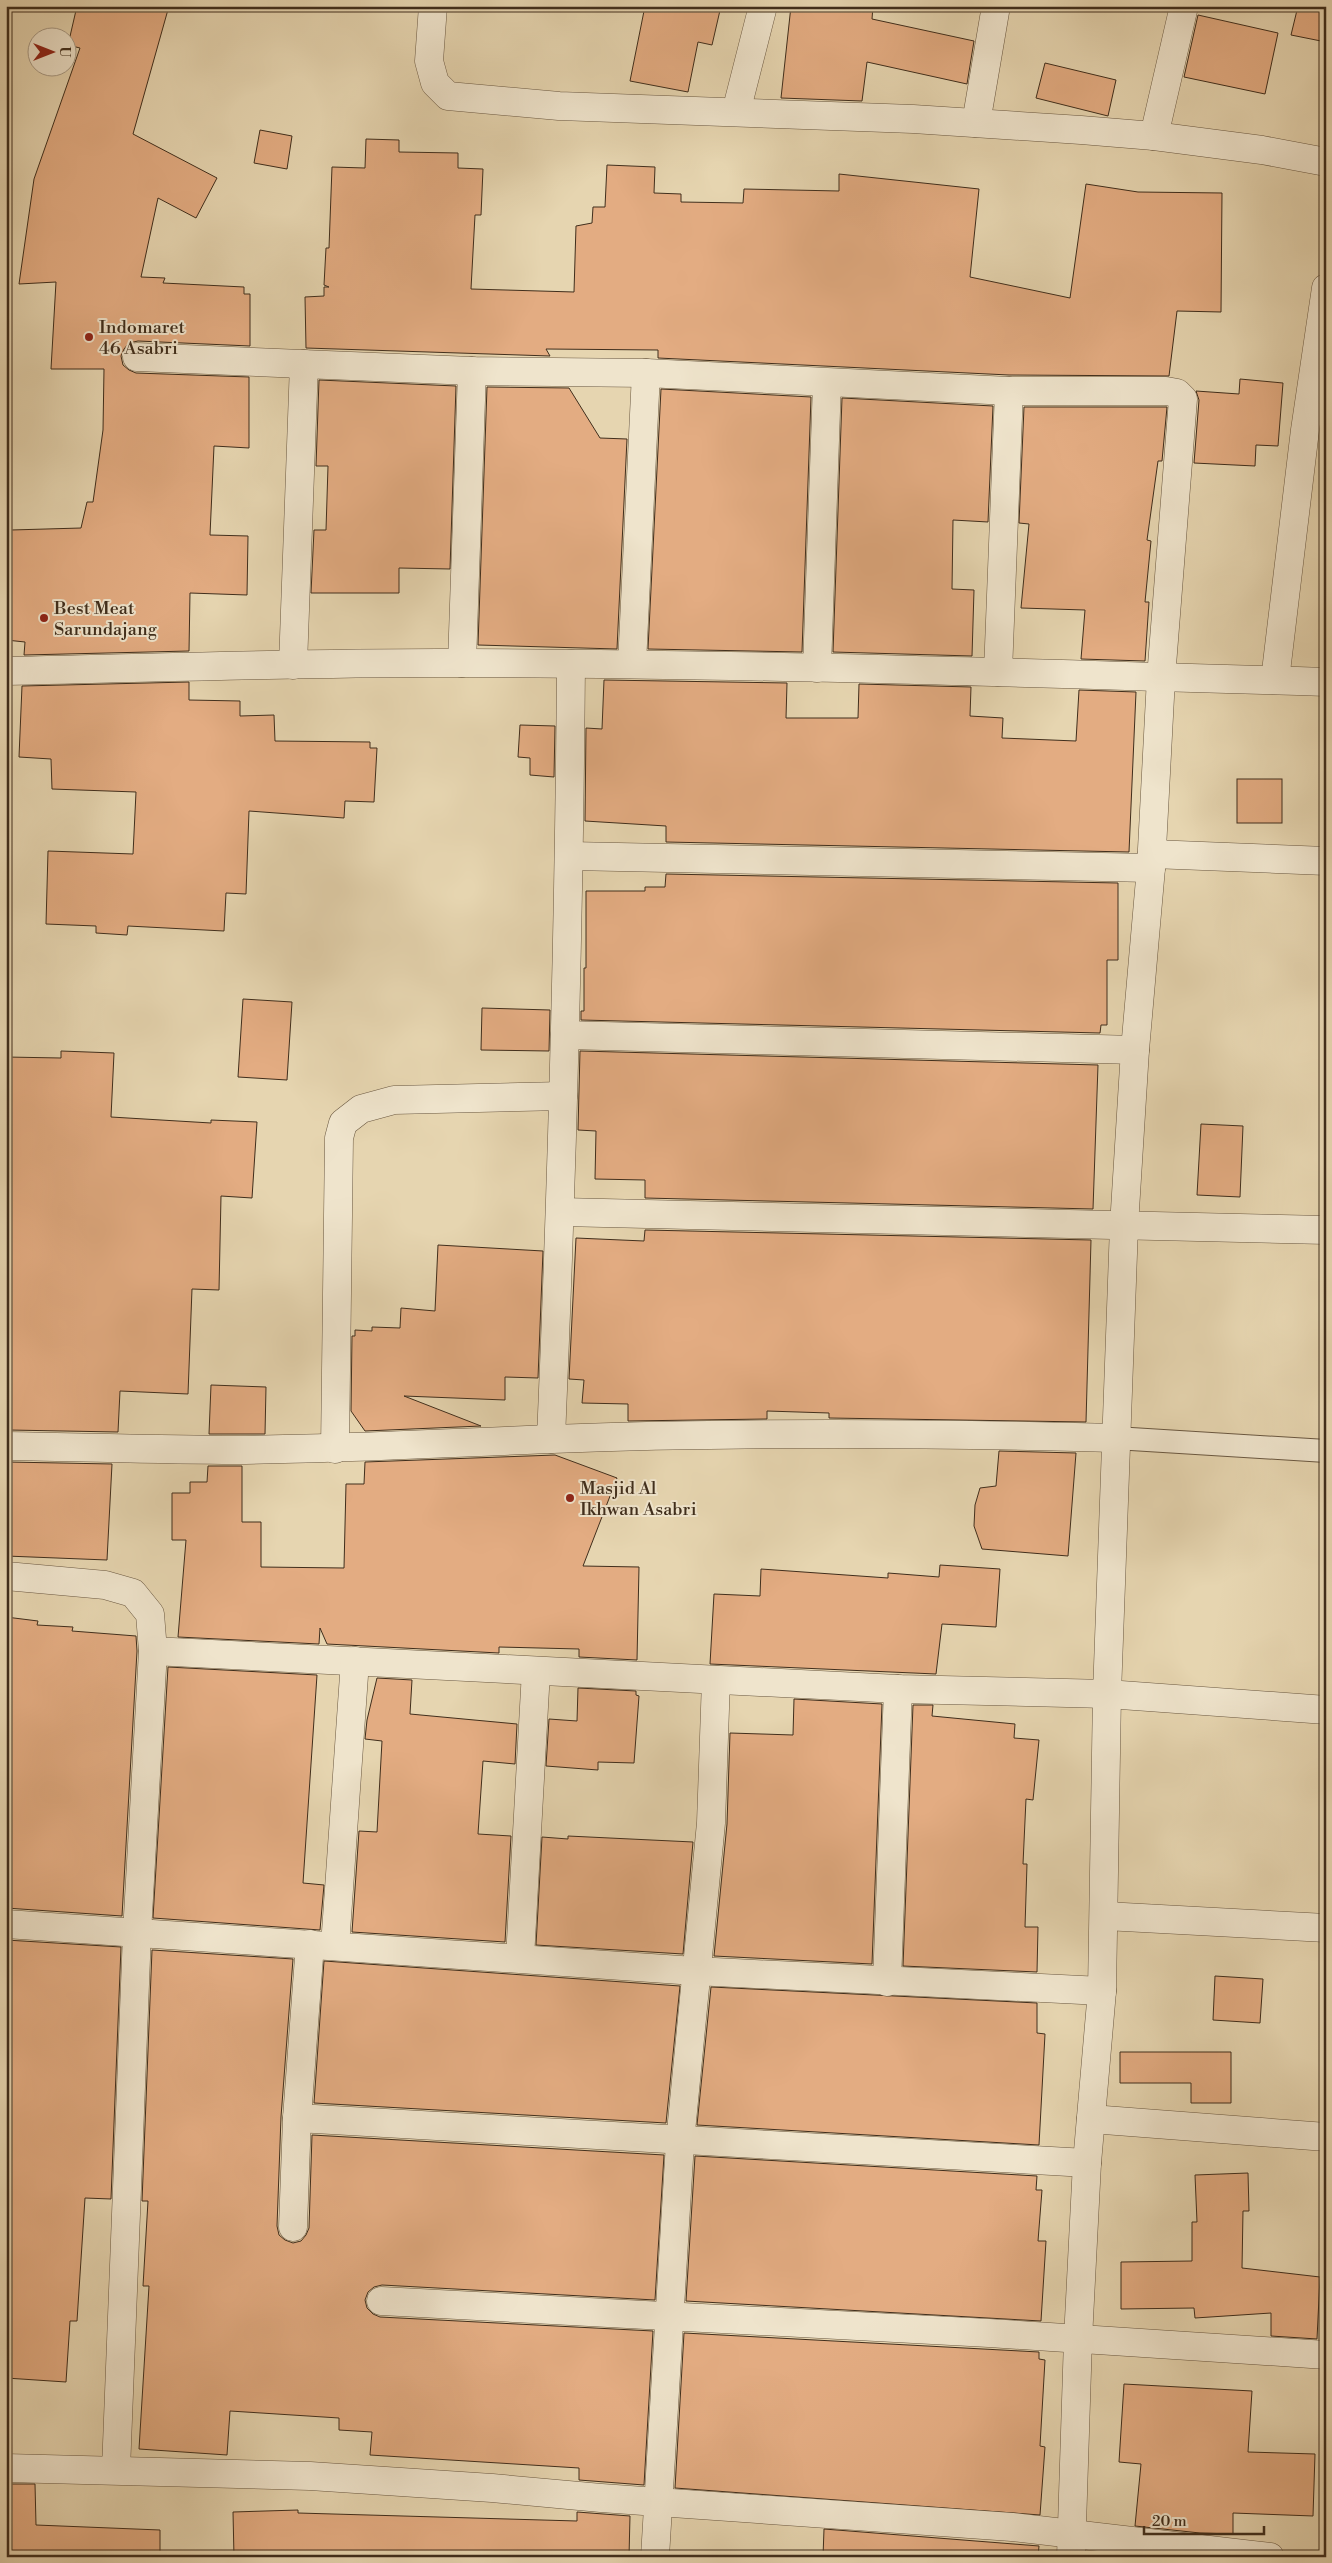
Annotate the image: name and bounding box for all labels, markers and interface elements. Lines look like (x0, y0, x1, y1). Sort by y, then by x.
north arrow (28, 28, 78, 78)
text: U (55, 47, 73, 58)
place label: Indomaret 46 Asabri (99, 316, 185, 360)
marker: Indomaret 46 Asabri (83, 331, 95, 343)
place label: Best Meat Sarundajang (53, 597, 158, 641)
marker: Best Meat Sarundajang (38, 612, 50, 624)
place label: Masjid Al Ikhwan Asabri (580, 1477, 697, 1521)
marker: Masjid Al Ikhwan Asabri (564, 1492, 576, 1504)
scale bar (1144, 2503, 1264, 2535)
text: 20 m (1152, 2512, 1187, 2531)

